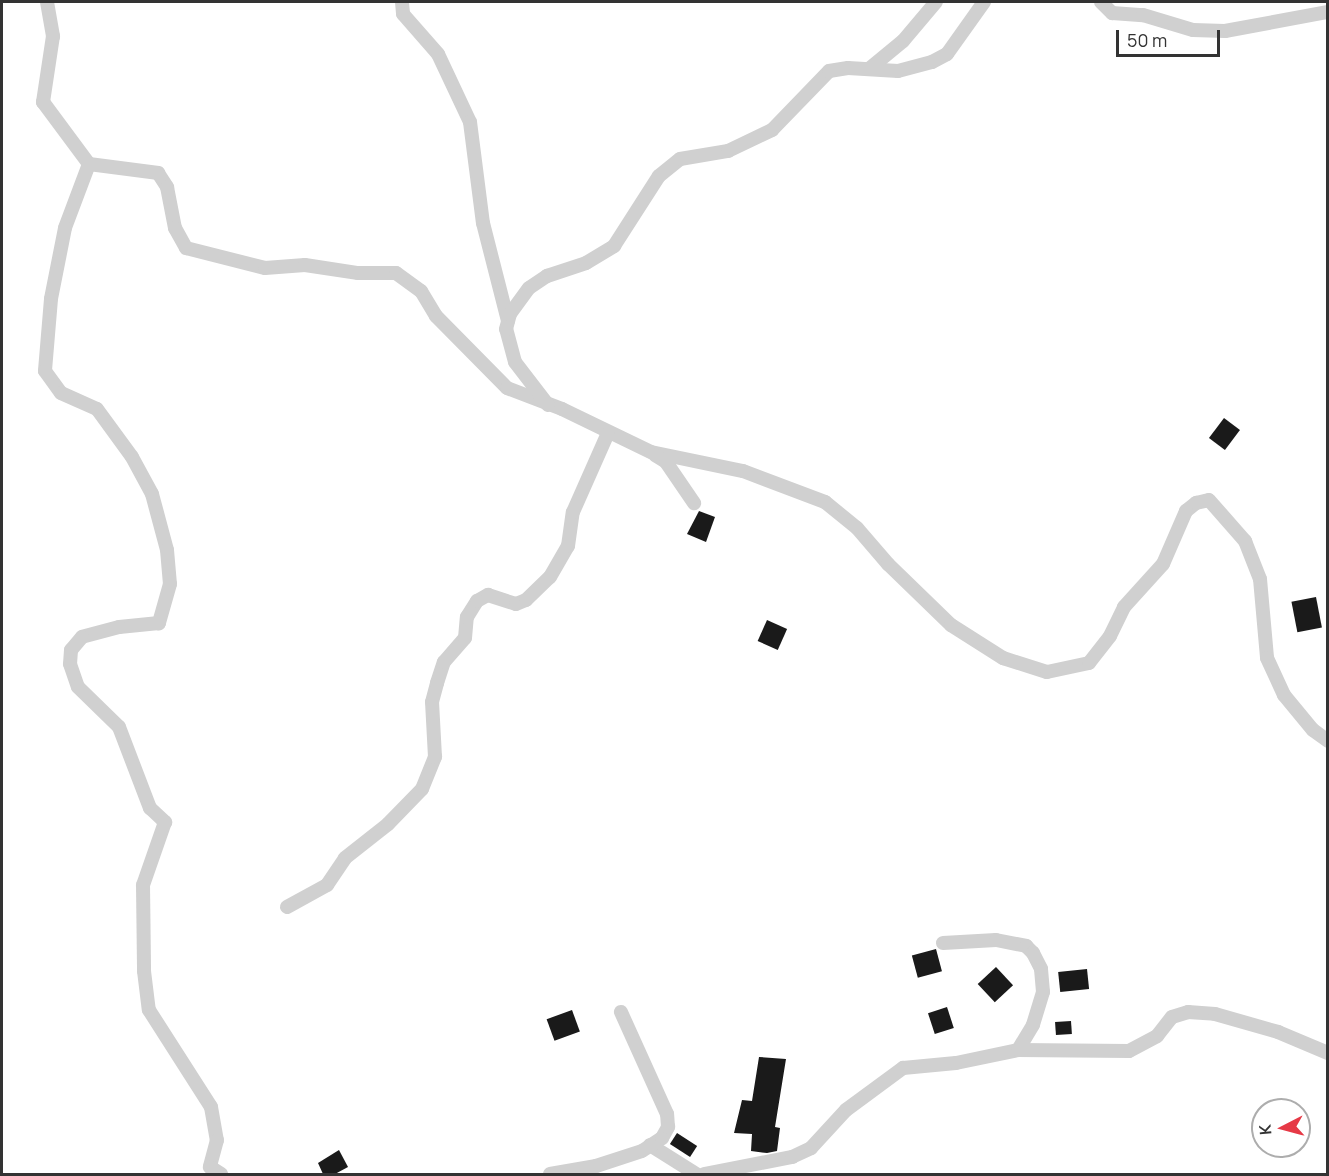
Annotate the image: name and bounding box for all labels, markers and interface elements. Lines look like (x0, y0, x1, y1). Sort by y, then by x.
scale bar (1119, 18, 1222, 56)
text: 50 m (1127, 28, 1167, 52)
north arrow (1251, 1098, 1311, 1158)
text: K (1254, 1123, 1277, 1136)

